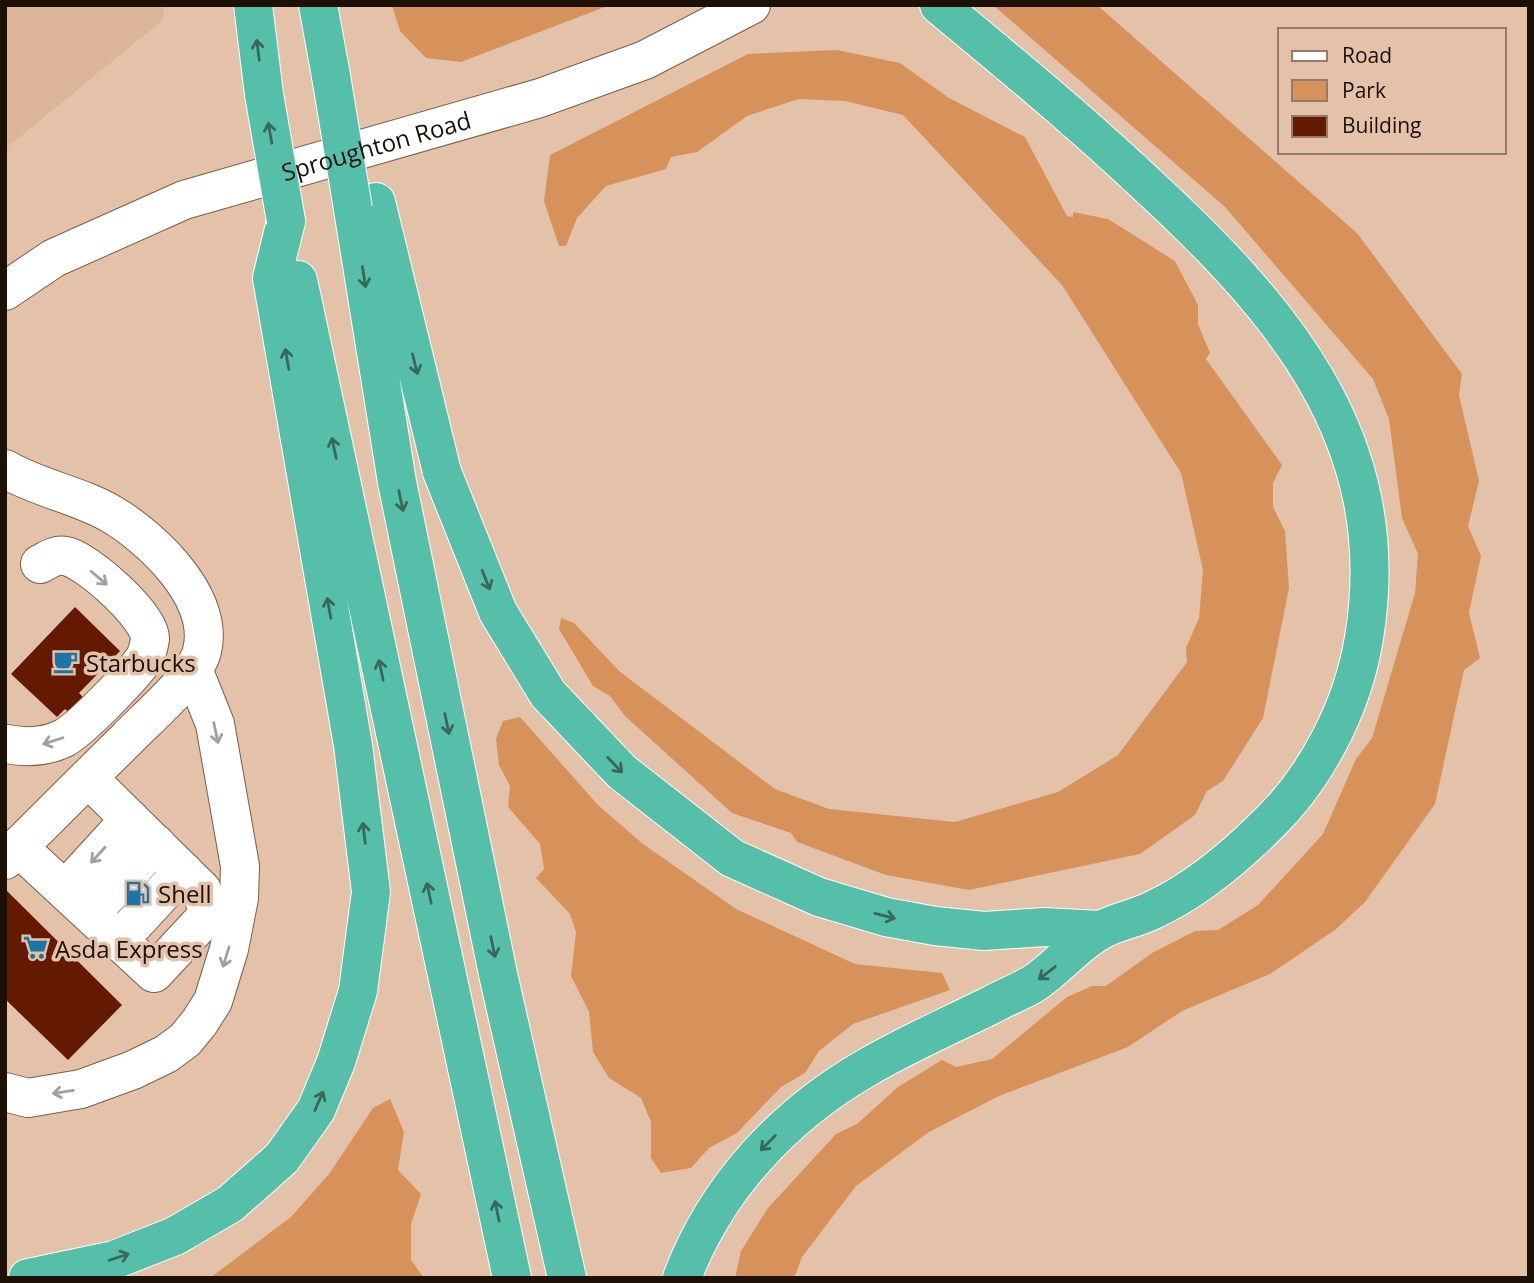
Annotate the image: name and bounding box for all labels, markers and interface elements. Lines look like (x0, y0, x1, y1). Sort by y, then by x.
legend (1278, 28, 1506, 154)
one-way arrow (252, 39, 265, 61)
text: Road (1342, 41, 1392, 69)
text: Park (1342, 76, 1386, 104)
street label: Sproughton Road (277, 102, 475, 188)
text: Building (1342, 111, 1421, 139)
one-way arrow (263, 123, 276, 145)
one-way arrow (358, 265, 371, 288)
one-way arrow (279, 348, 293, 371)
one-way arrow (409, 352, 422, 375)
one-way arrow (326, 437, 340, 460)
one-way arrow (395, 489, 409, 512)
one-way arrow (480, 568, 493, 590)
one-way arrow (90, 570, 108, 586)
one-way arrow (322, 597, 335, 620)
place label: Starbucks (86, 646, 196, 679)
cafe icon: Starbucks (52, 648, 80, 676)
one-way arrow (374, 659, 388, 682)
one-way arrow (440, 712, 454, 735)
one-way arrow (210, 721, 224, 744)
one-way arrow (42, 736, 64, 749)
one-way arrow (606, 756, 623, 773)
one-way arrow (357, 822, 370, 844)
one-way arrow (90, 846, 106, 864)
place label: Shell (158, 877, 211, 910)
fuel station icon: Shell (124, 879, 152, 907)
one-way arrow (421, 882, 435, 905)
one-way arrow (873, 910, 896, 923)
place label: Asda Express (55, 932, 203, 965)
supermarket icon: Asda Express (21, 934, 49, 962)
one-way arrow (486, 935, 500, 958)
one-way arrow (219, 946, 232, 968)
one-way arrow (1038, 965, 1057, 980)
one-way arrow (52, 1086, 75, 1099)
one-way arrow (313, 1091, 326, 1112)
one-way arrow (760, 1134, 777, 1151)
one-way arrow (489, 1200, 503, 1223)
one-way arrow (107, 1250, 129, 1263)

